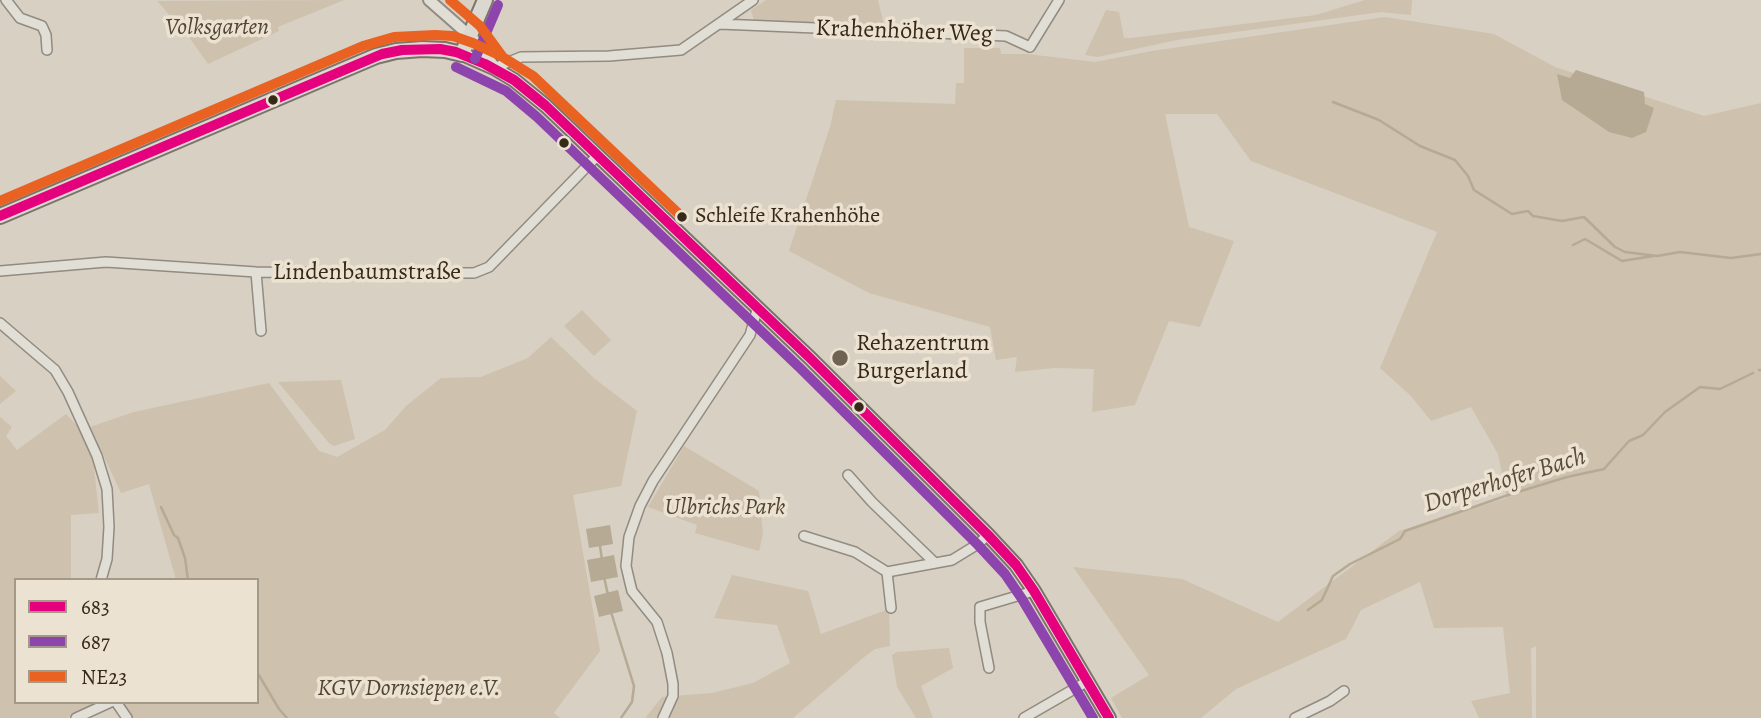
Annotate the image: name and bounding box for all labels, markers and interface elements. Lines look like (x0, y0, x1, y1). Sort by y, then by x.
park label: Volksgarten (165, 14, 269, 42)
street label: Krahenhöher Weg (815, 15, 993, 49)
unlabelled marker (266, 93, 280, 107)
unlabelled marker (557, 136, 571, 150)
place label: Schleife Krahenhöhe (695, 204, 880, 230)
marker: Schleife Krahenhöhe (675, 210, 689, 224)
street label: Lindenbaumstraße (273, 259, 461, 287)
place label: Rehazentrum Burgerland (856, 330, 990, 386)
marker: Rehazentrum Burgerland (830, 348, 850, 368)
unlabelled marker (852, 400, 866, 414)
water label: Dorperhofer Bach (1420, 442, 1590, 520)
park label: Ulbrichs Park (664, 494, 786, 522)
legend (14, 578, 259, 704)
text: 683 (81, 593, 110, 621)
text: 687 (81, 628, 110, 656)
text: NE23 (81, 663, 127, 691)
park label: KGV Dornsiepen e.V. (317, 675, 501, 703)

